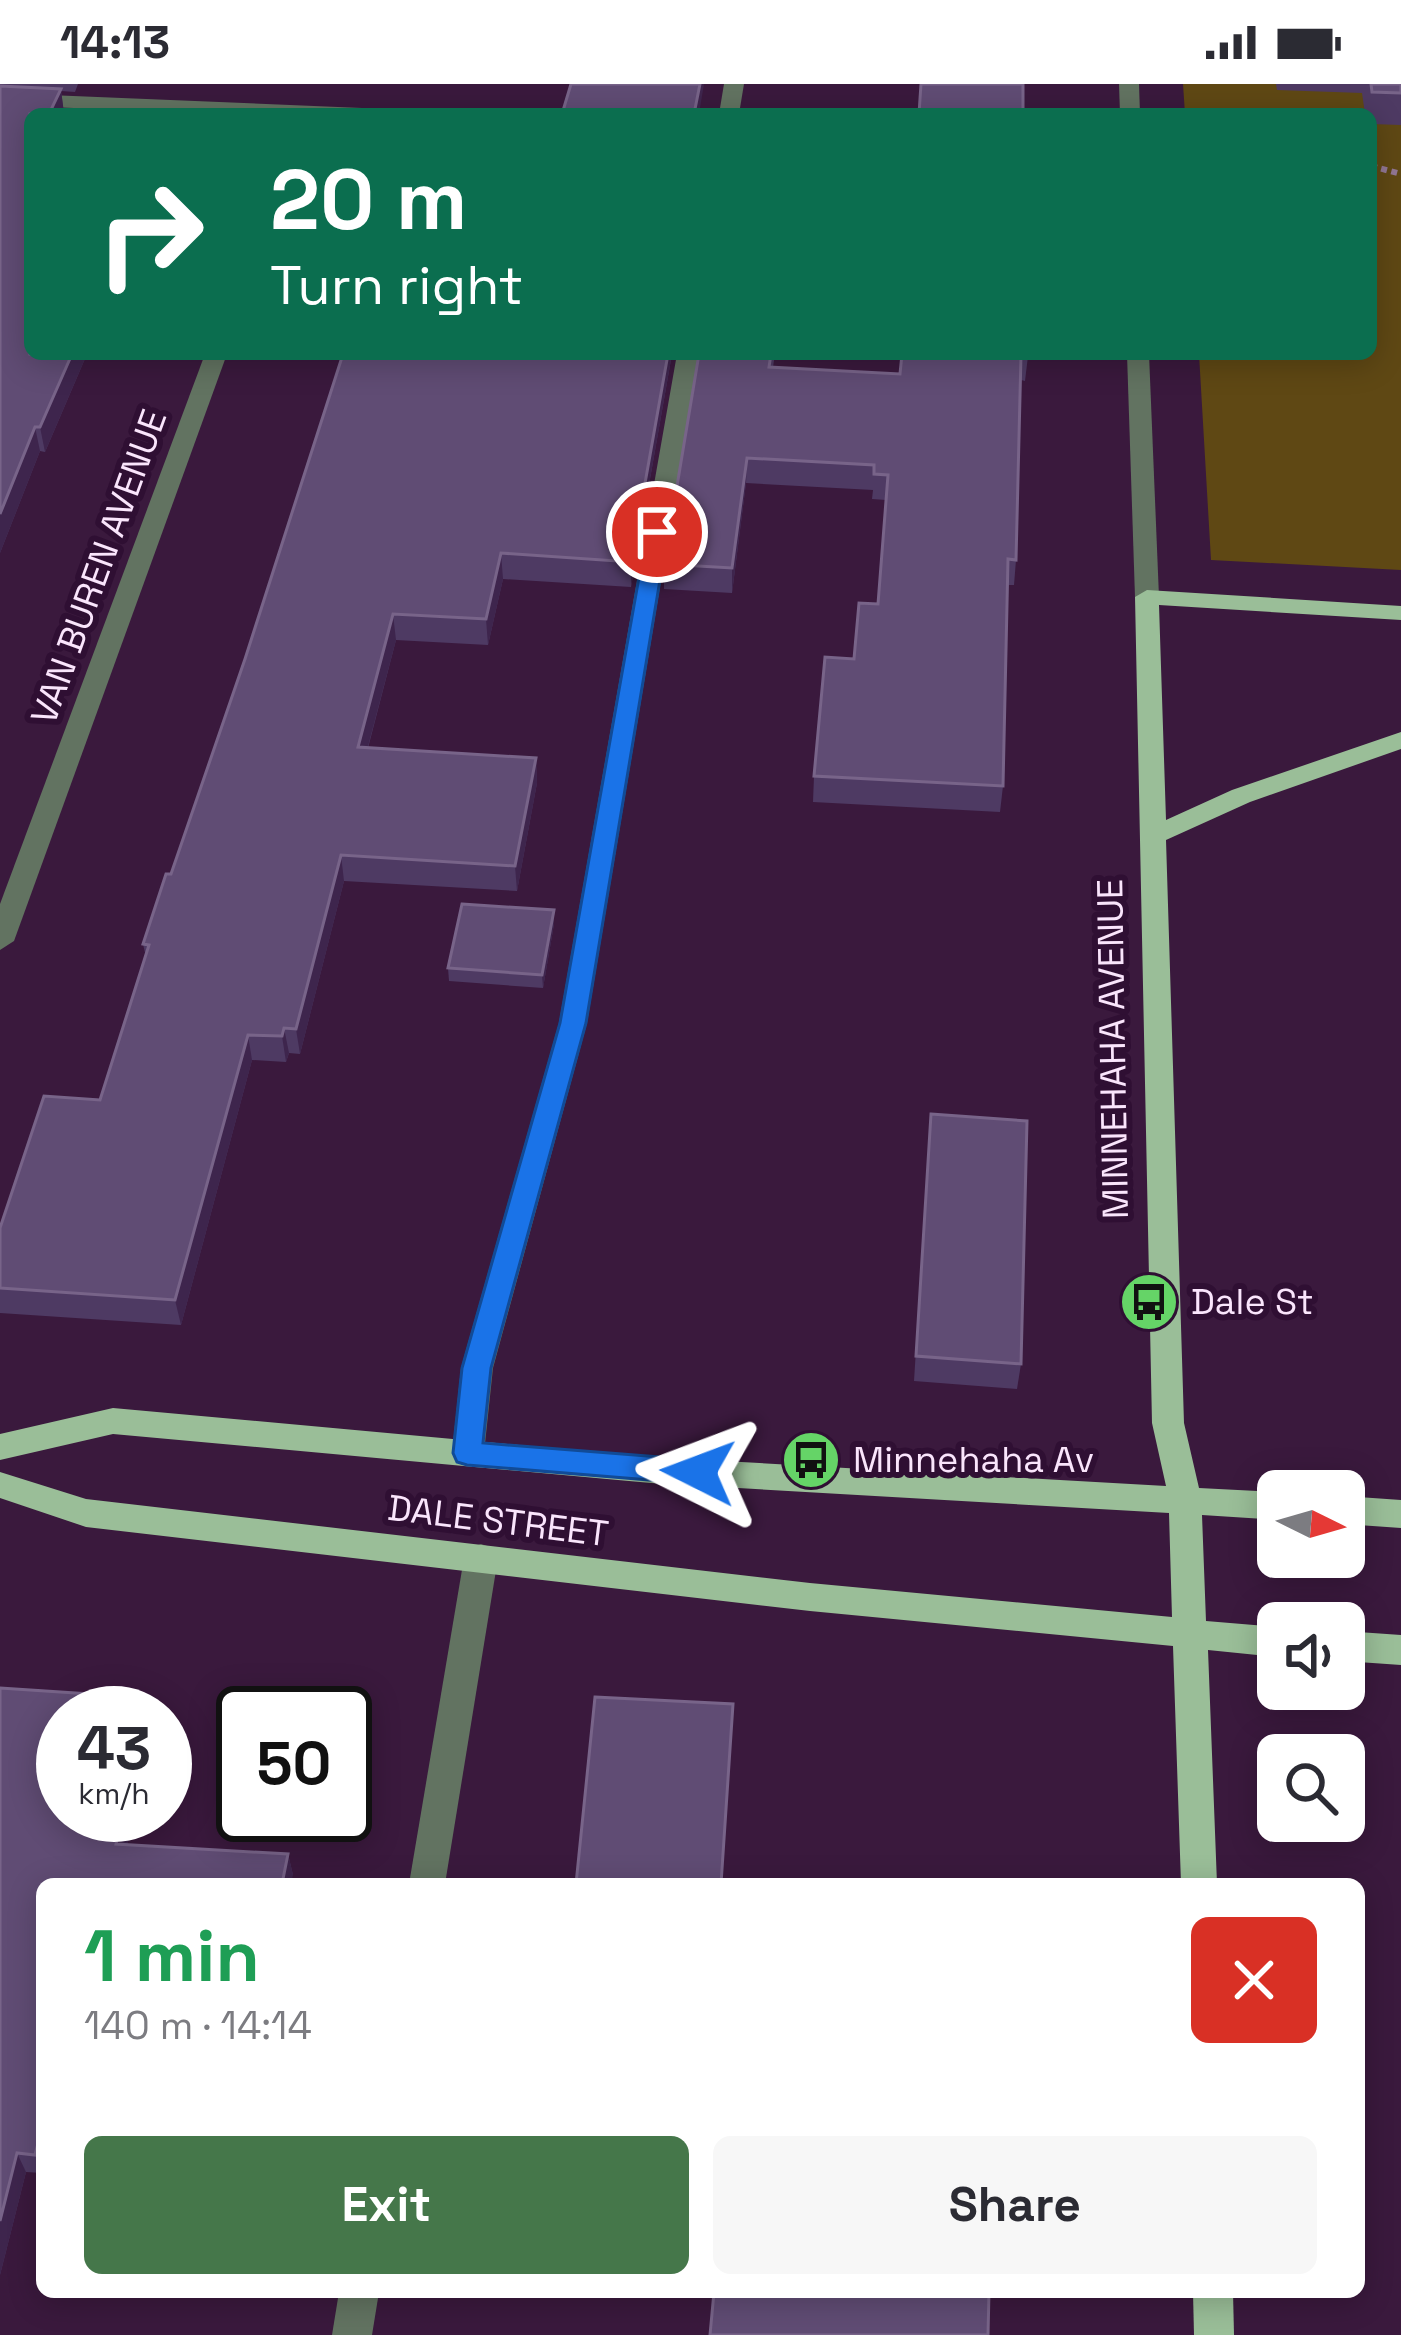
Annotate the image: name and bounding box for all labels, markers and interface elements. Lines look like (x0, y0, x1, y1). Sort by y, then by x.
text: 14:13 (60, 14, 170, 71)
text: 20 m (270, 146, 467, 254)
icon: right (72, 156, 228, 312)
text: Turn right (270, 251, 523, 320)
street label: VAN BUREN AVENUE (21, 404, 177, 730)
pin (606, 481, 708, 583)
icon: arrive (624, 499, 690, 565)
street label: MINNEHAHA AVENUE (1087, 878, 1139, 1220)
bus stop icon: Dale St (1118, 1271, 1180, 1333)
place label: Dale St (1191, 1279, 1314, 1325)
position arrow (635, 1409, 761, 1535)
bus stop icon: Minnehaha Av (780, 1429, 842, 1491)
place label: Minnehaha Av (853, 1437, 1094, 1483)
north arrow (1257, 1470, 1365, 1578)
map controls (1257, 1470, 1365, 1842)
street label: DALE STREET (385, 1485, 611, 1557)
button: sound (1257, 1602, 1365, 1710)
speed limit sign: 50 (216, 1686, 372, 1842)
text: 43 (77, 1710, 151, 1787)
button: search (1257, 1734, 1365, 1842)
text: km/h (78, 1774, 150, 1813)
text: 1 min (84, 1910, 260, 2002)
button: close (1191, 1917, 1317, 2043)
text: 140 m · 14:14 (84, 2001, 312, 2050)
button: Exit (84, 2136, 689, 2274)
button: Share (713, 2136, 1317, 2274)

